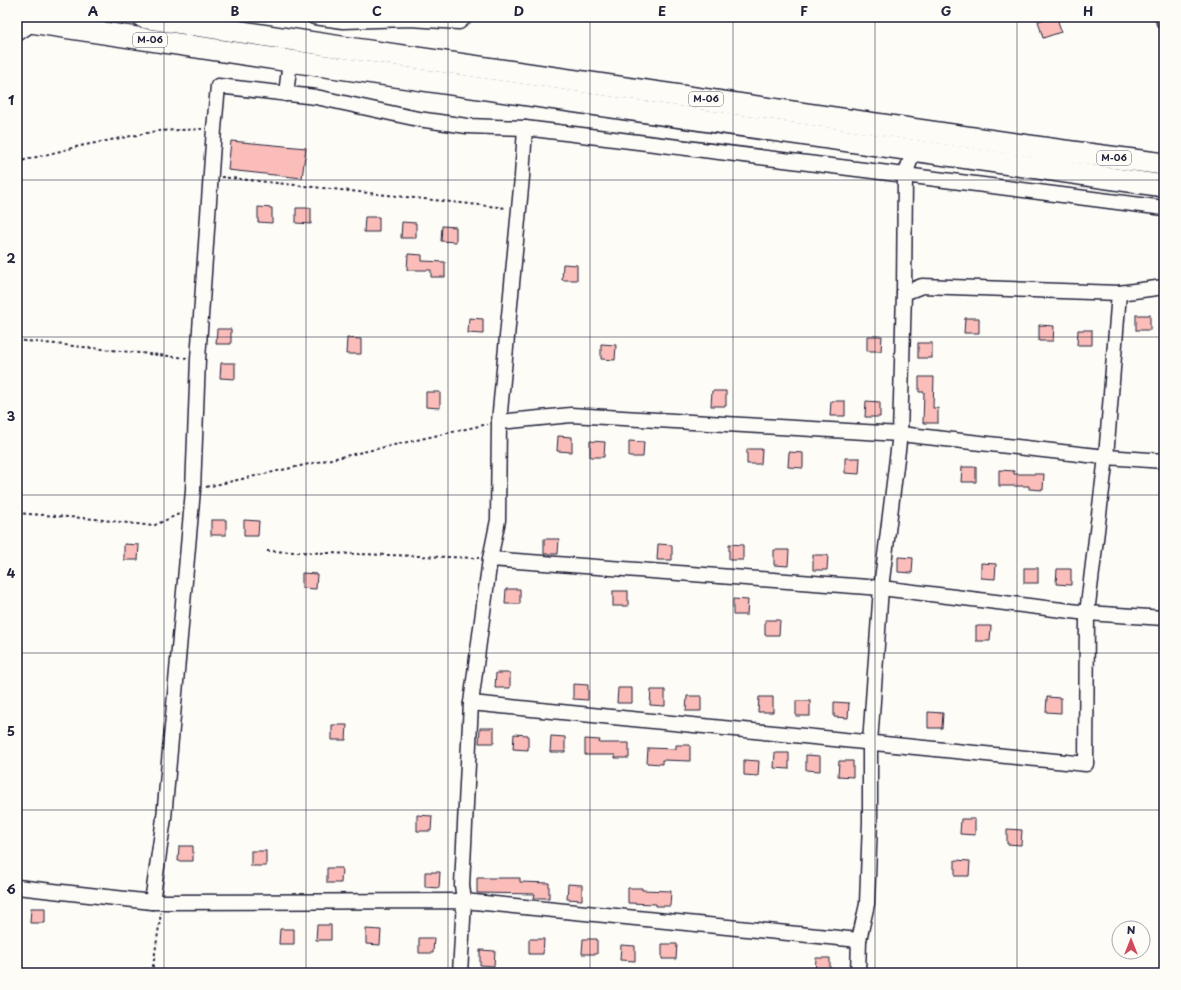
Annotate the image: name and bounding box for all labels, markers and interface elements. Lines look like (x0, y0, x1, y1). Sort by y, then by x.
text: A (88, 1, 98, 20)
text: B (231, 1, 240, 20)
text: C (372, 1, 382, 20)
text: D (514, 1, 524, 20)
text: E (658, 1, 666, 20)
text: F (800, 1, 808, 20)
text: G (941, 1, 951, 20)
text: H (1083, 1, 1093, 20)
road number: М-06 (133, 33, 167, 47)
text: 1 (8, 90, 14, 109)
road number: М-06 (689, 92, 723, 106)
road number: М-06 (1097, 151, 1131, 165)
text: 2 (6, 248, 16, 267)
text: 3 (7, 406, 16, 425)
text: 4 (7, 563, 16, 582)
text: 5 (7, 721, 15, 740)
text: 6 (6, 879, 16, 898)
north arrow (1111, 920, 1151, 960)
text: N (1127, 921, 1136, 938)

